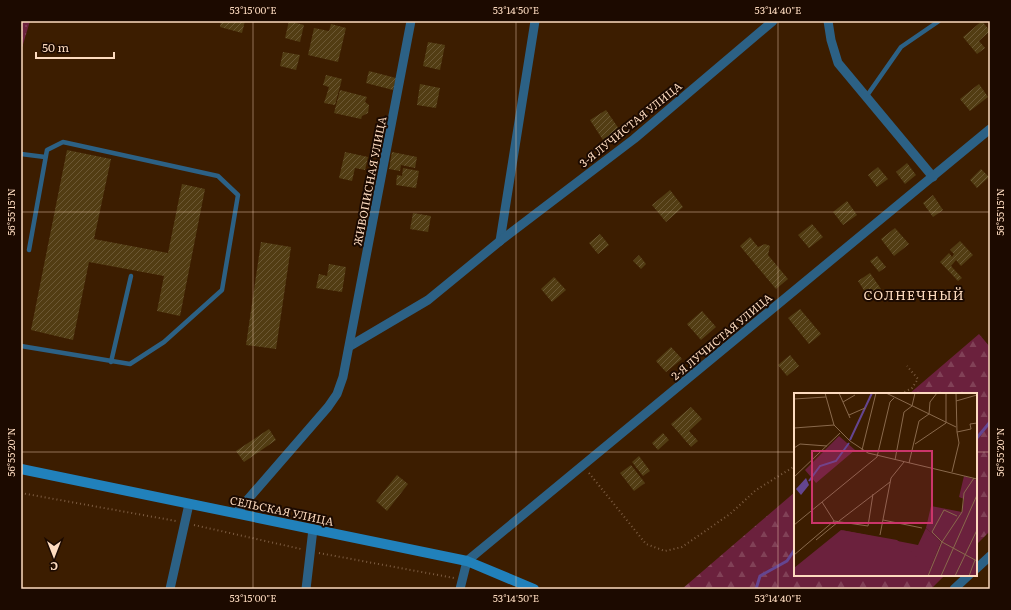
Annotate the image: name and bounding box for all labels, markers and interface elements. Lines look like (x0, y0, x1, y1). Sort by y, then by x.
text: 53°15'00"E (229, 2, 277, 17)
text: 53°14'50"E (493, 2, 539, 17)
text: 53°14'40"E (755, 2, 801, 17)
scale bar (36, 34, 114, 60)
text: 50 m (42, 38, 69, 56)
street label: 3-Я ЛУЧИСТАЯ УЛИЦА (575, 78, 685, 170)
street label: ЖИВОПИСНАЯ УЛИЦА (349, 115, 389, 247)
text: 56°55'15"N (3, 188, 18, 236)
text: 56°55'15"N (992, 188, 1007, 236)
district label: СОЛНЕЧНЫЙ (863, 285, 965, 304)
street label: 2-Я ЛУЧИСТАЯ УЛИЦА (667, 289, 775, 383)
inset map (794, 393, 977, 576)
text: 56°55'20"N (3, 427, 18, 477)
text: 56°55'20"N (992, 427, 1007, 477)
street label: СЕЛЬСКАЯ УЛИЦА (229, 491, 335, 529)
north arrow (34, 536, 74, 576)
text: С (50, 559, 58, 575)
text: 53°15'00"E (229, 590, 277, 605)
text: 53°14'50"E (493, 590, 539, 605)
text: 53°14'40"E (755, 590, 801, 605)

